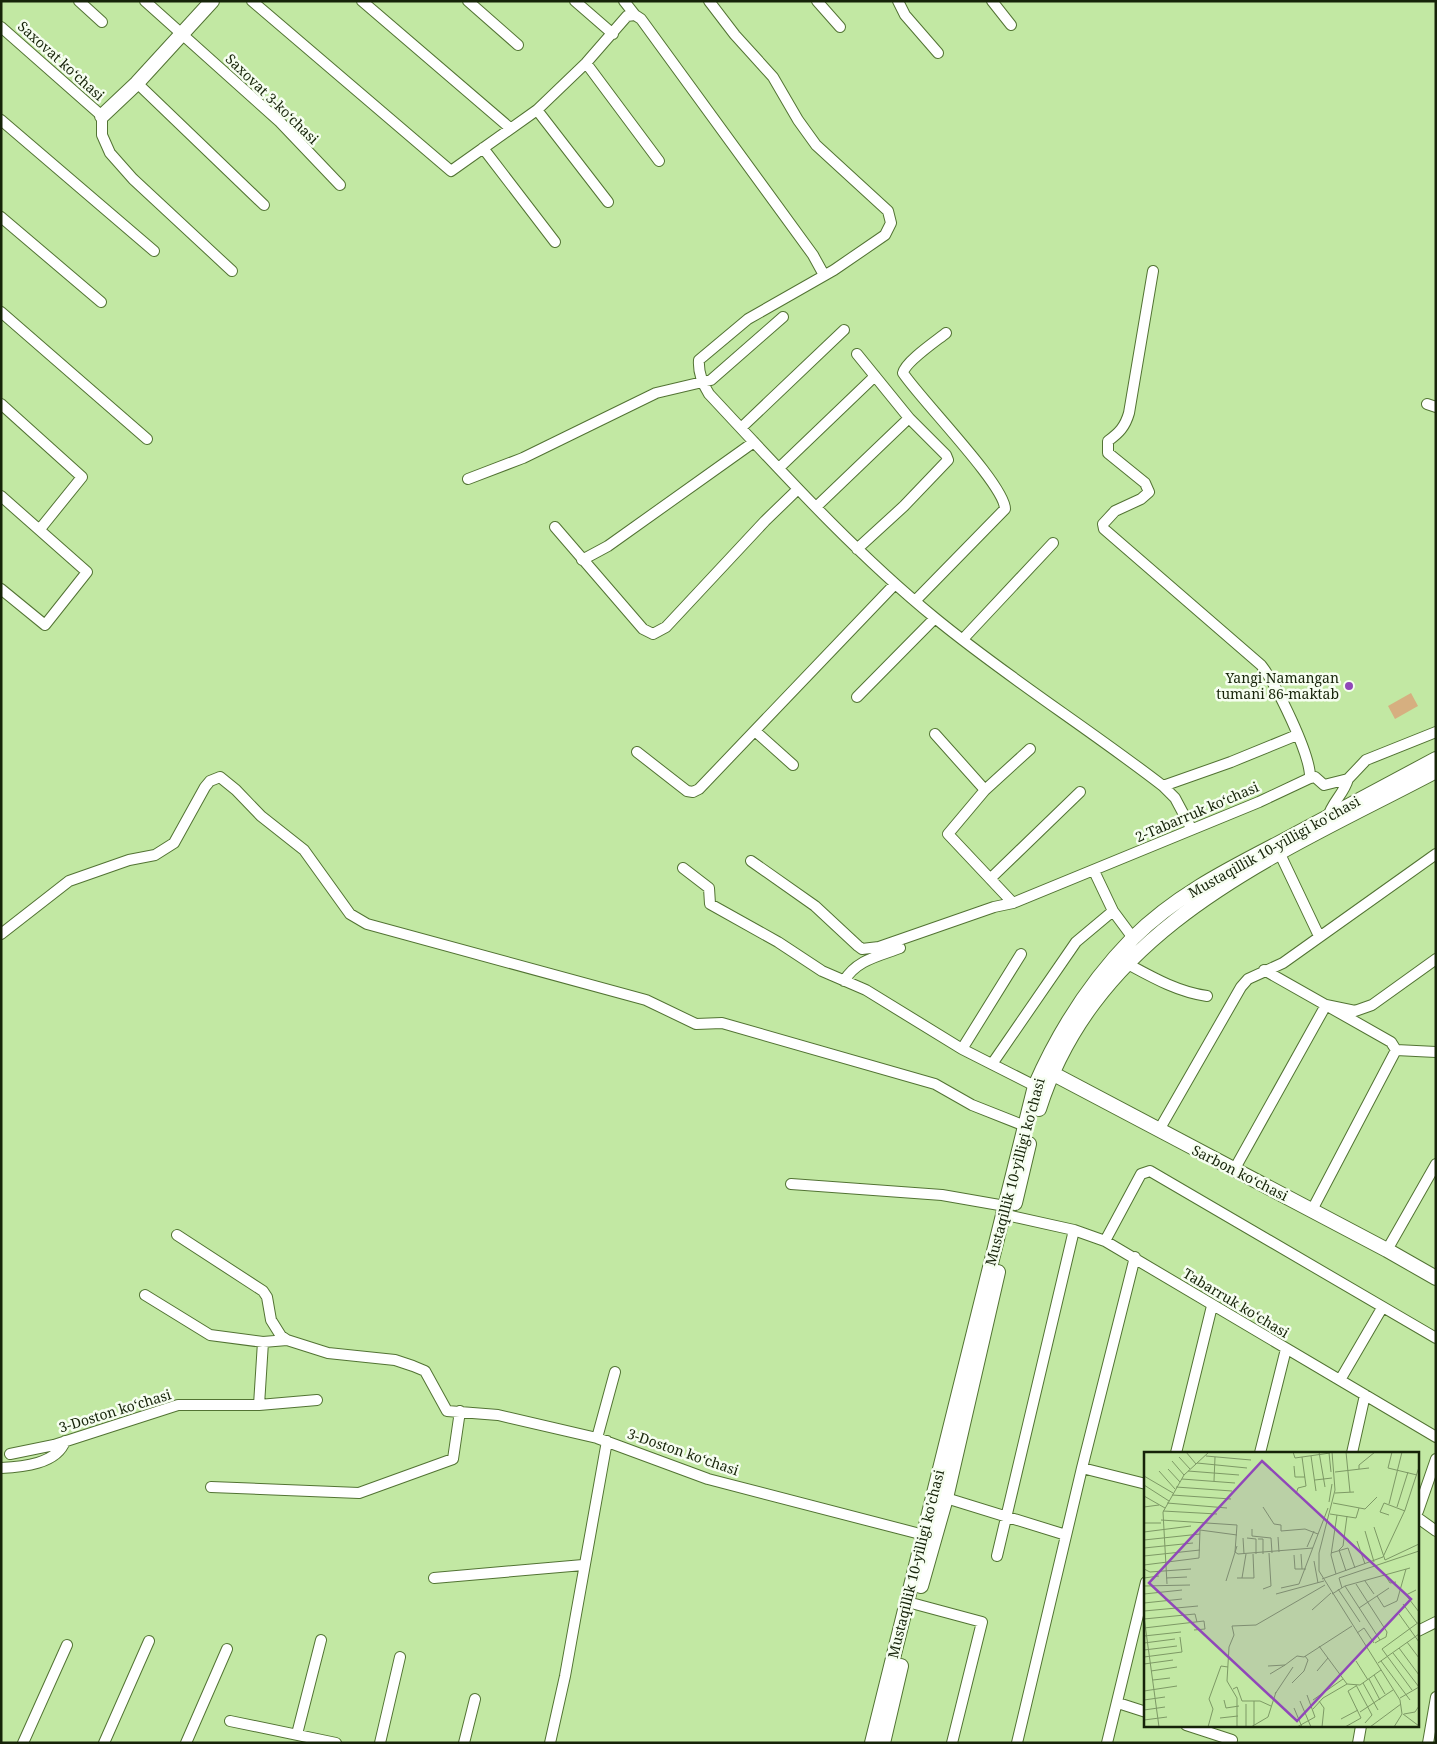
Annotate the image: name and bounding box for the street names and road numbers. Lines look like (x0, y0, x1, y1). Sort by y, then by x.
street label: Saxovat koʻchasi (14, 17, 109, 105)
street label: Saxovat 3-koʻchasi (222, 49, 323, 148)
street label: 2-Tabarruk koʻchasi (1132, 777, 1262, 846)
street label: Mustaqillik 10-yilligi ko'chasi (1184, 791, 1363, 902)
street label: Mustaqillik 10-yilligi ko'chasi (980, 1075, 1049, 1268)
street label: Sarbon koʻchasi (1189, 1140, 1292, 1205)
street label: Tabarruk koʻchasi (1180, 1263, 1293, 1342)
street label: 3-Doston koʻchasi (56, 1384, 174, 1437)
street label: 3-Doston koʻchasi (625, 1424, 742, 1480)
street label: Mustaqillik 10-yilligi ko'chasi (883, 1467, 948, 1660)

